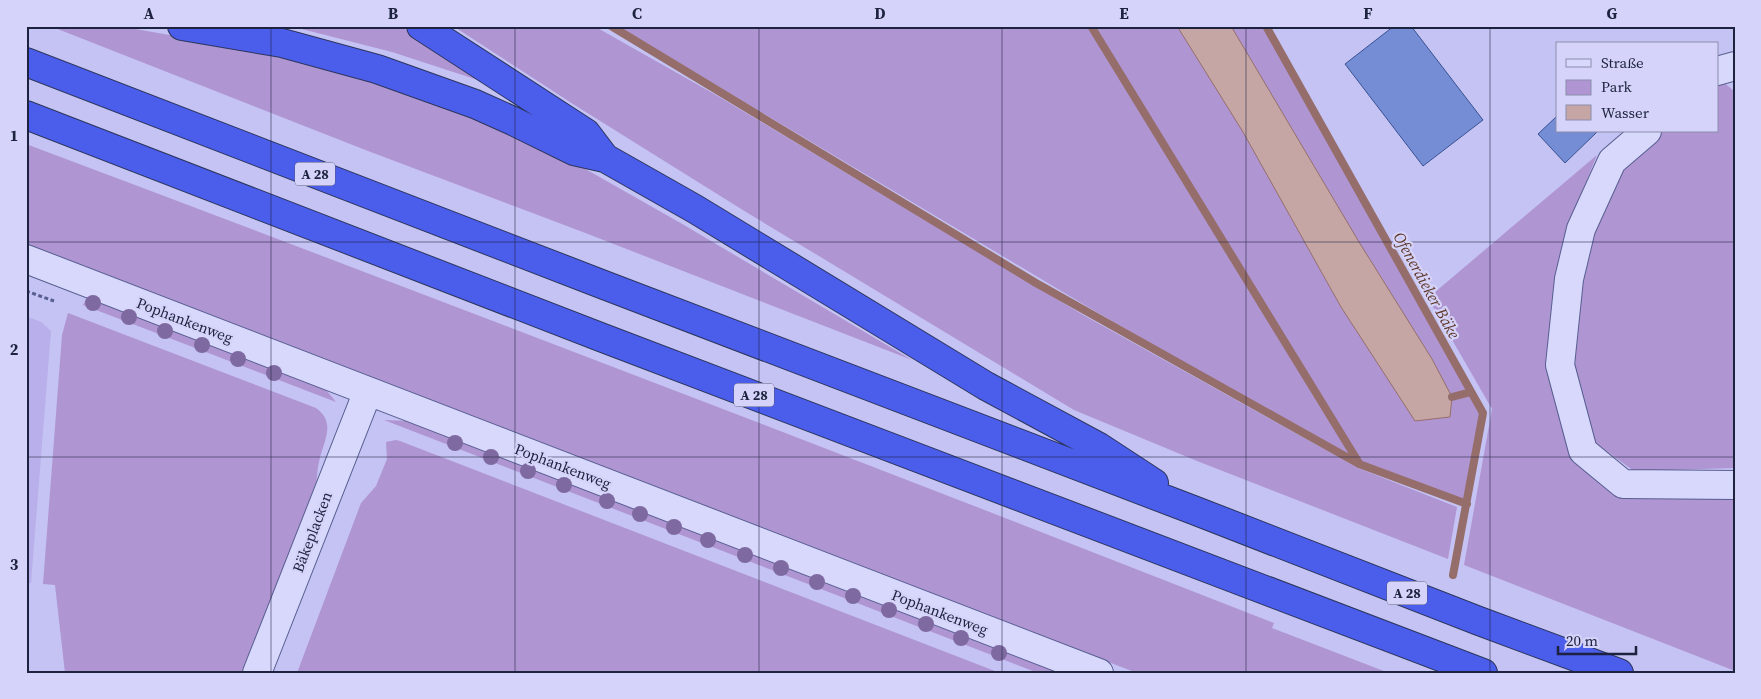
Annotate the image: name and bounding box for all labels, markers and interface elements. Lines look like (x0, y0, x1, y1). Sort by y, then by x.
text: A (144, 2, 155, 24)
text: B (388, 2, 399, 24)
text: C (632, 2, 642, 24)
text: D (874, 2, 886, 24)
text: E (1119, 2, 1129, 24)
text: F (1363, 2, 1373, 24)
text: G (1607, 2, 1618, 24)
legend (1556, 42, 1718, 132)
text: Straße (1601, 52, 1644, 73)
text: Park (1601, 76, 1633, 97)
text: Wasser (1601, 102, 1650, 123)
text: 1 (10, 124, 18, 146)
road number: A 28 (295, 162, 335, 185)
water label: Ofenerdieker Bäke (1389, 228, 1466, 343)
street label: Pophankenweg (134, 292, 236, 348)
text: 2 (10, 338, 19, 360)
road number: A 28 (734, 384, 774, 406)
street label: Pophankenweg (512, 438, 614, 494)
street label: Bäkeplacken (287, 489, 337, 575)
text: 3 (10, 553, 19, 575)
road number: A 28 (1387, 582, 1427, 604)
street label: Pophankenweg (889, 584, 991, 640)
scale bar (1558, 624, 1636, 656)
text: 20 m (1566, 630, 1598, 651)

